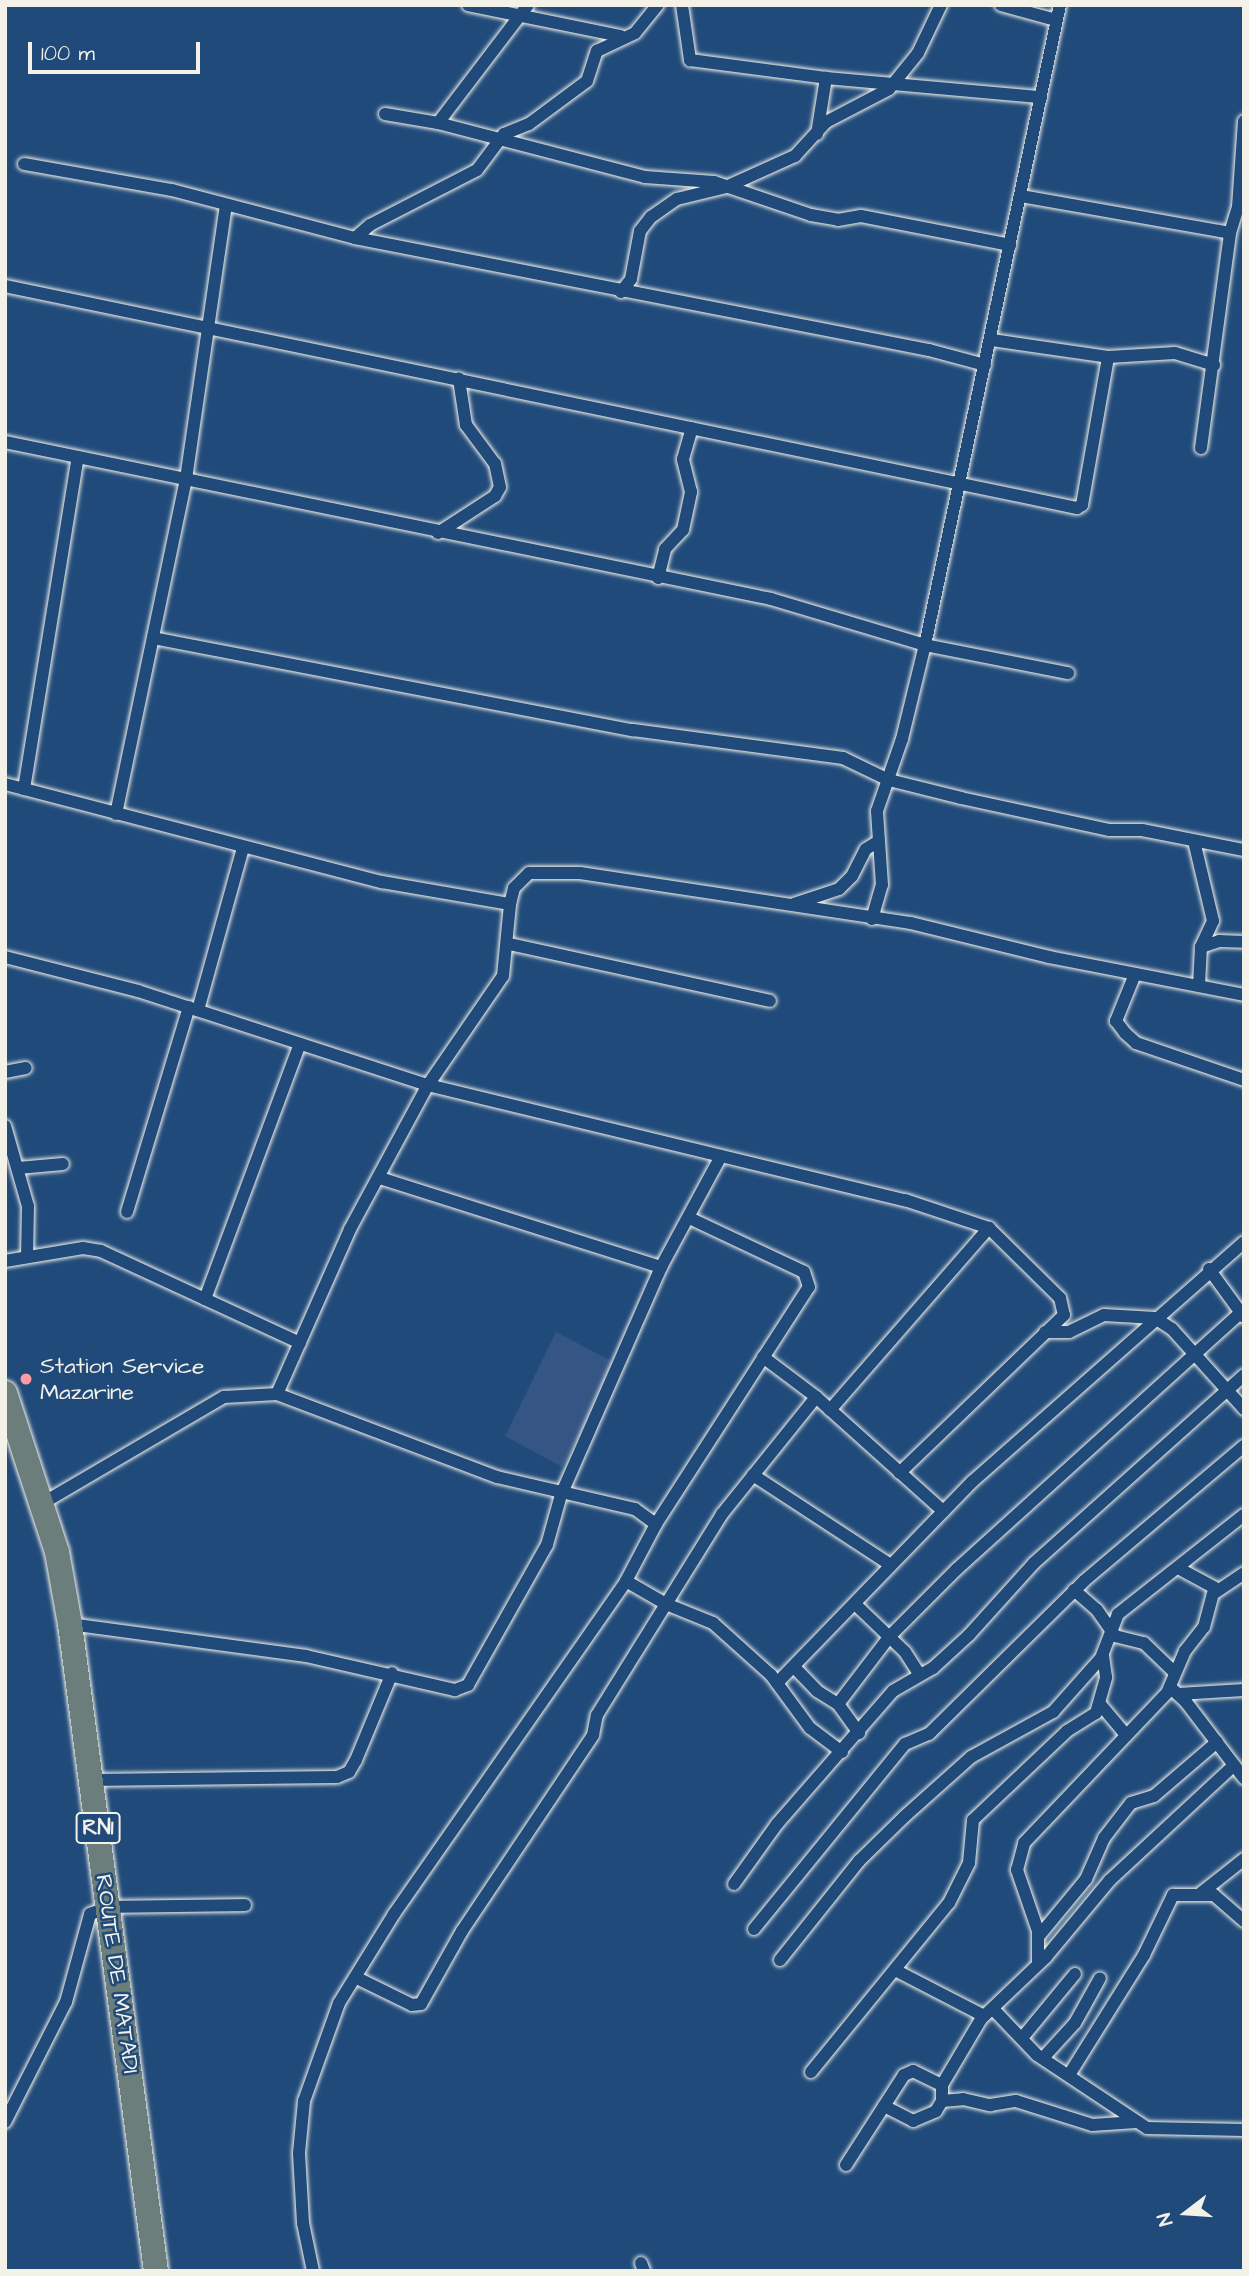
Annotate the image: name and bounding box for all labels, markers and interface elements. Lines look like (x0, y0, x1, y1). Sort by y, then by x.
scale bar (32, 28, 203, 72)
text: 100 m (41, 39, 95, 68)
place label: Station Service Mazarine (40, 1352, 205, 1406)
marker: Station Service Mazarine (18, 1371, 34, 1387)
road number: RN1 (75, 1811, 121, 1846)
street label: ROUTE DE MATADI (89, 1873, 145, 2075)
north arrow (1151, 2178, 1221, 2248)
text: N (1151, 2210, 1180, 2229)

